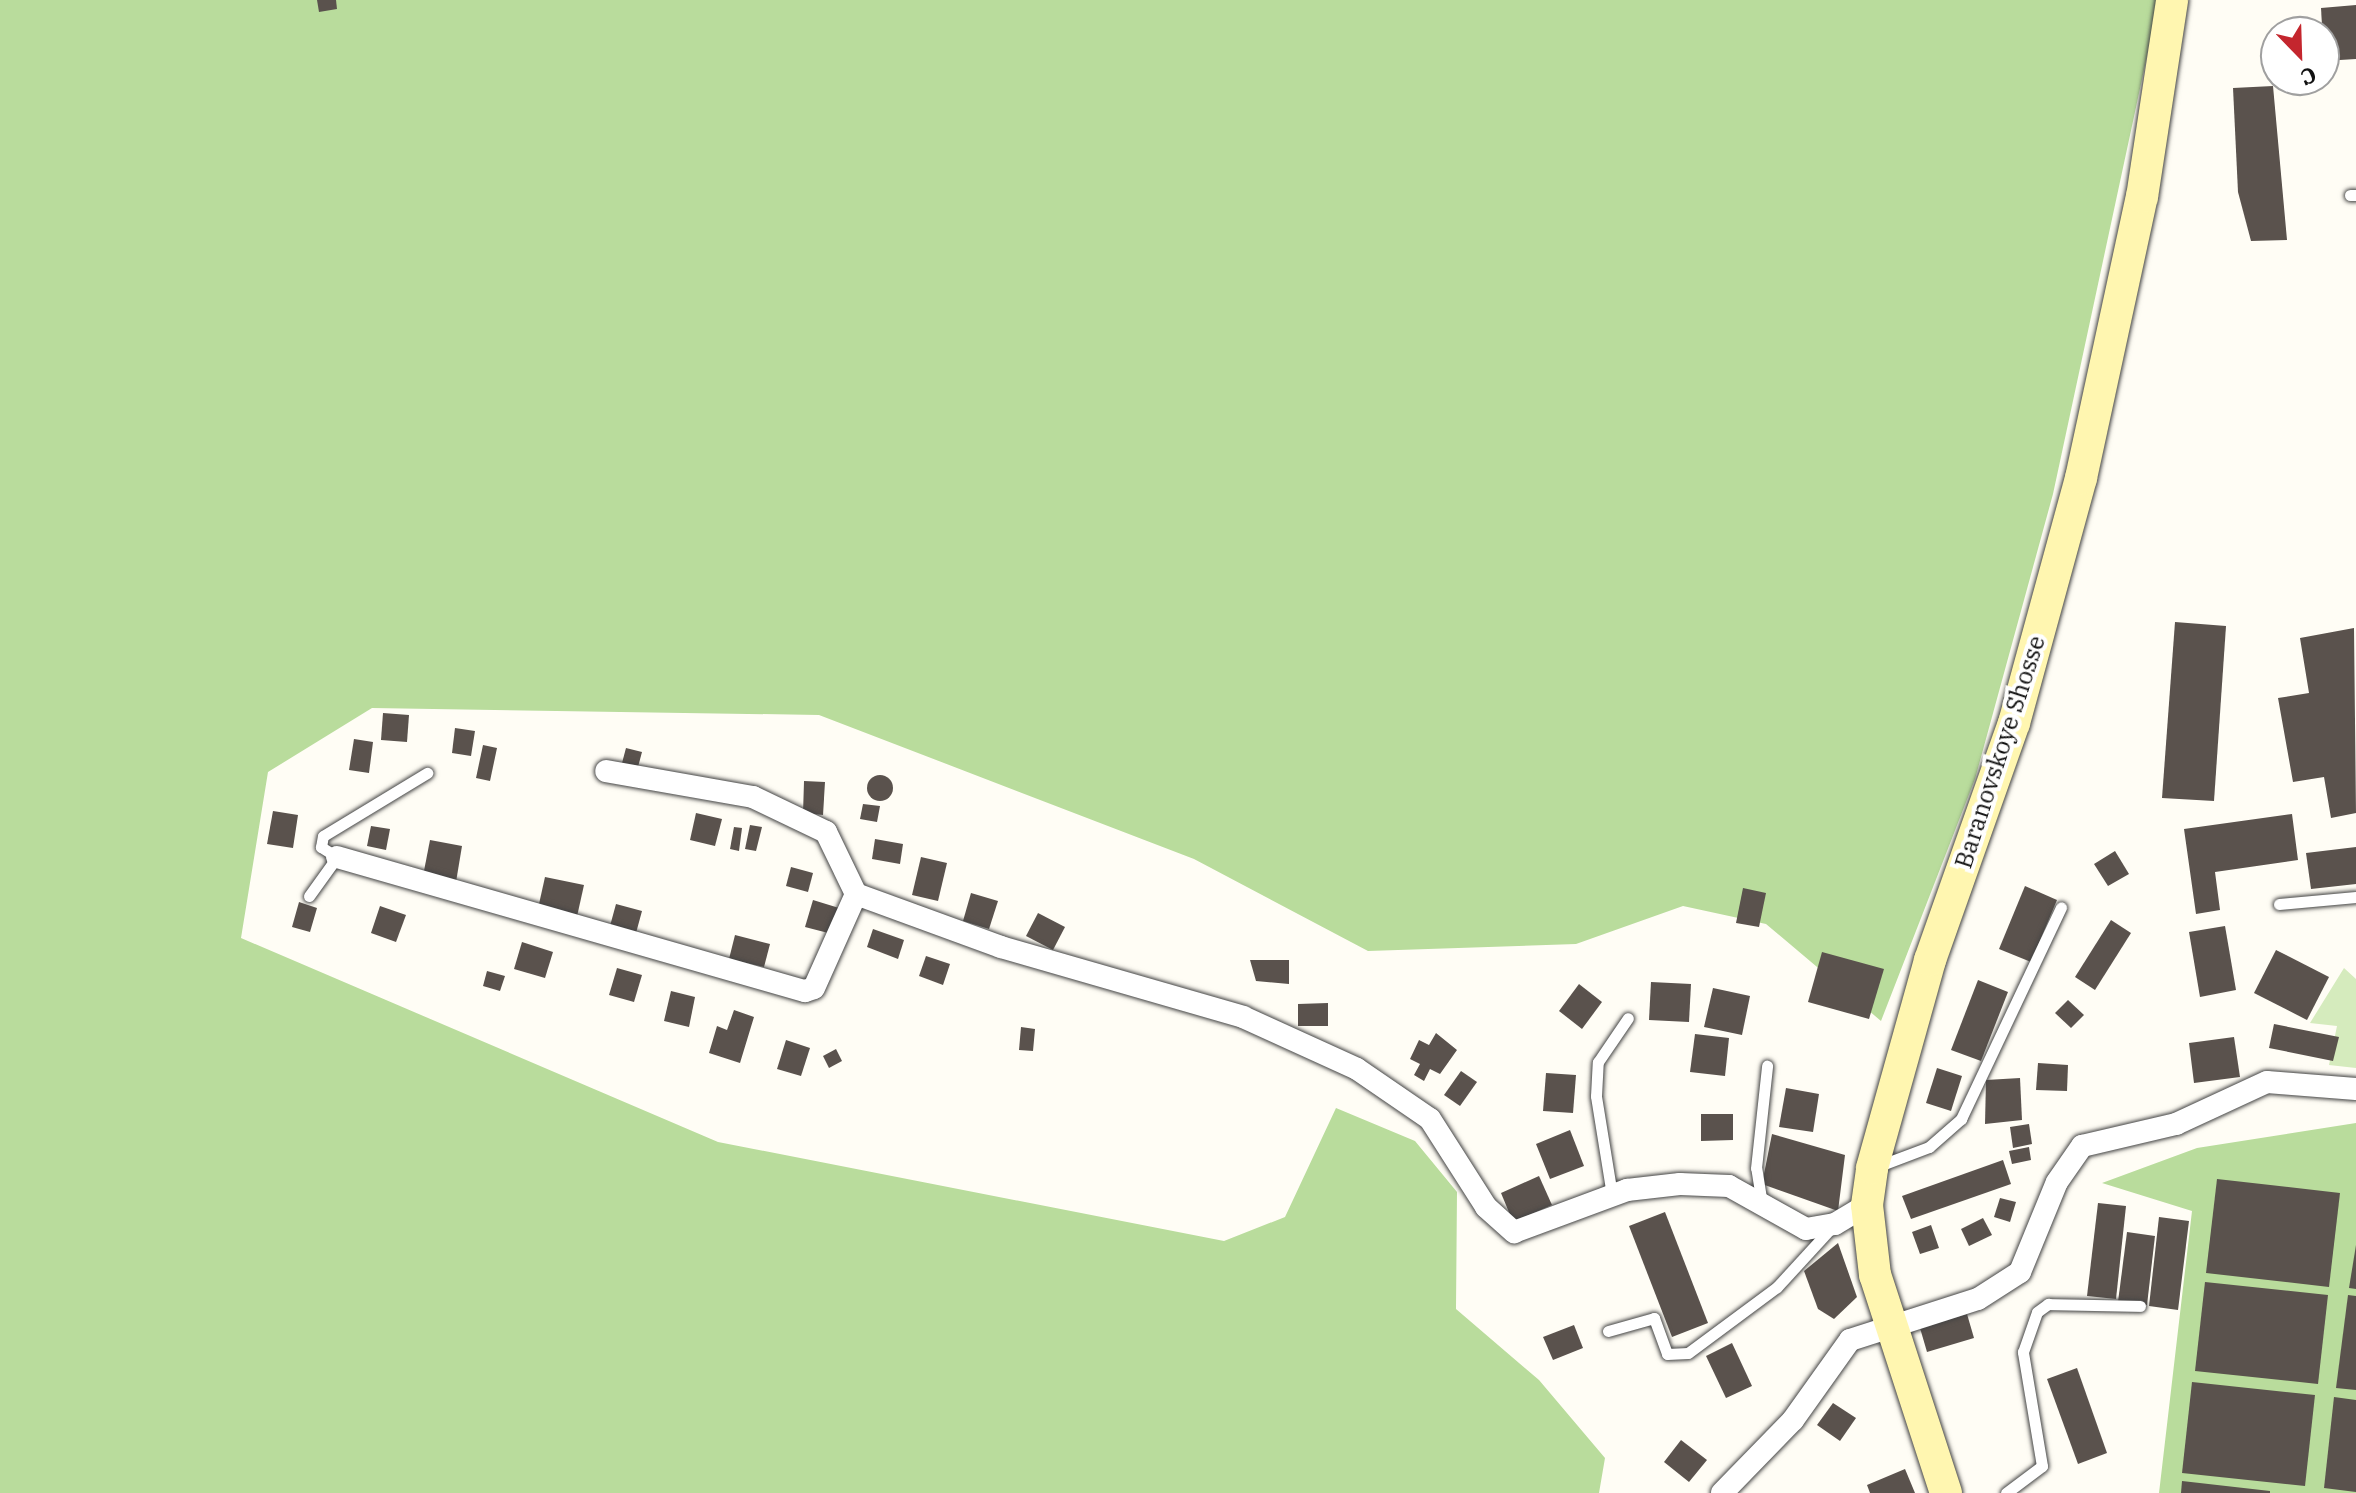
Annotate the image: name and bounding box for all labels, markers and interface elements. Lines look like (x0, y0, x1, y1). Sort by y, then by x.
north arrow (2260, 16, 2340, 96)
text: С (2296, 61, 2321, 93)
street label: Baranovskoye Shosse (1949, 632, 2051, 872)

